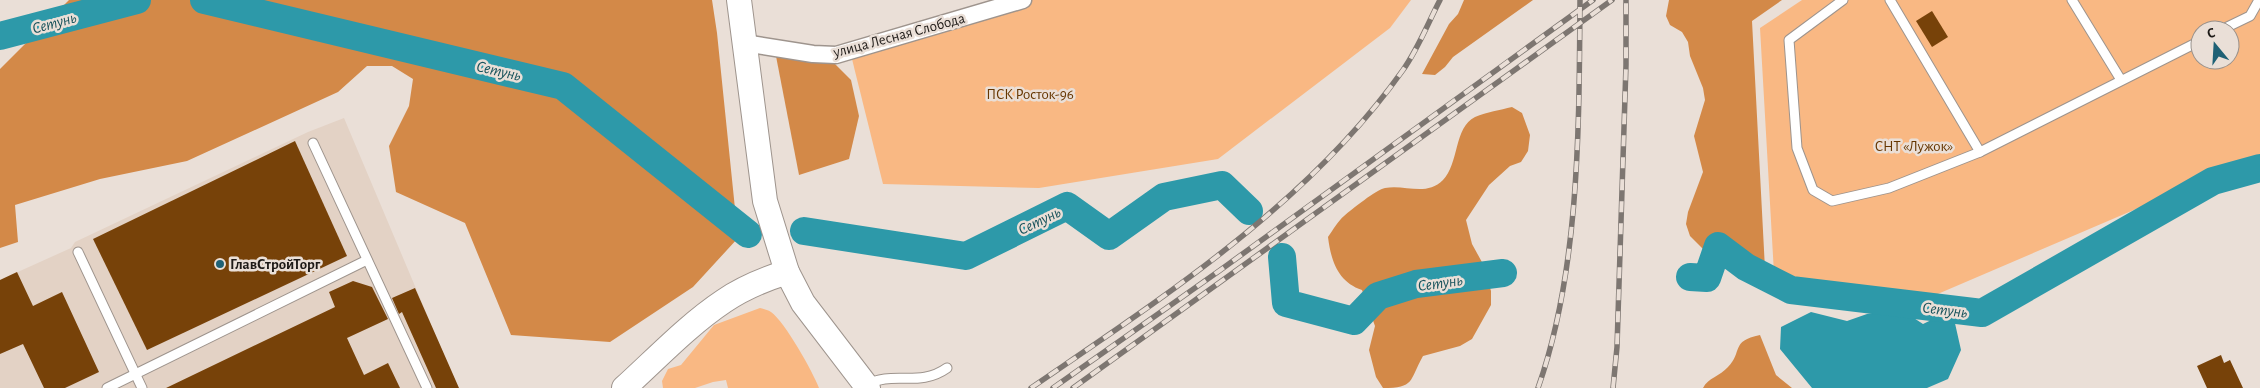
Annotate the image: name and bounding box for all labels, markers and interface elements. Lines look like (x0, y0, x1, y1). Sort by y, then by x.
water label: Сетунь (30, 9, 78, 37)
street label: улица Лесная Слобода (831, 11, 967, 61)
north arrow (2190, 20, 2240, 70)
text: С (2205, 26, 2217, 41)
water label: Сетунь (475, 58, 523, 84)
park label: ПСК Росток-96 (986, 87, 1074, 102)
park label: СНТ «Лужок» (1875, 139, 1953, 154)
water label: Сетунь (1016, 204, 1063, 238)
place label: ГлавСтройТорг (230, 257, 321, 272)
marker: ГлавСтройТорг (214, 258, 226, 270)
water label: Сетунь (1417, 272, 1464, 294)
water label: Сетунь (1921, 299, 1968, 321)

